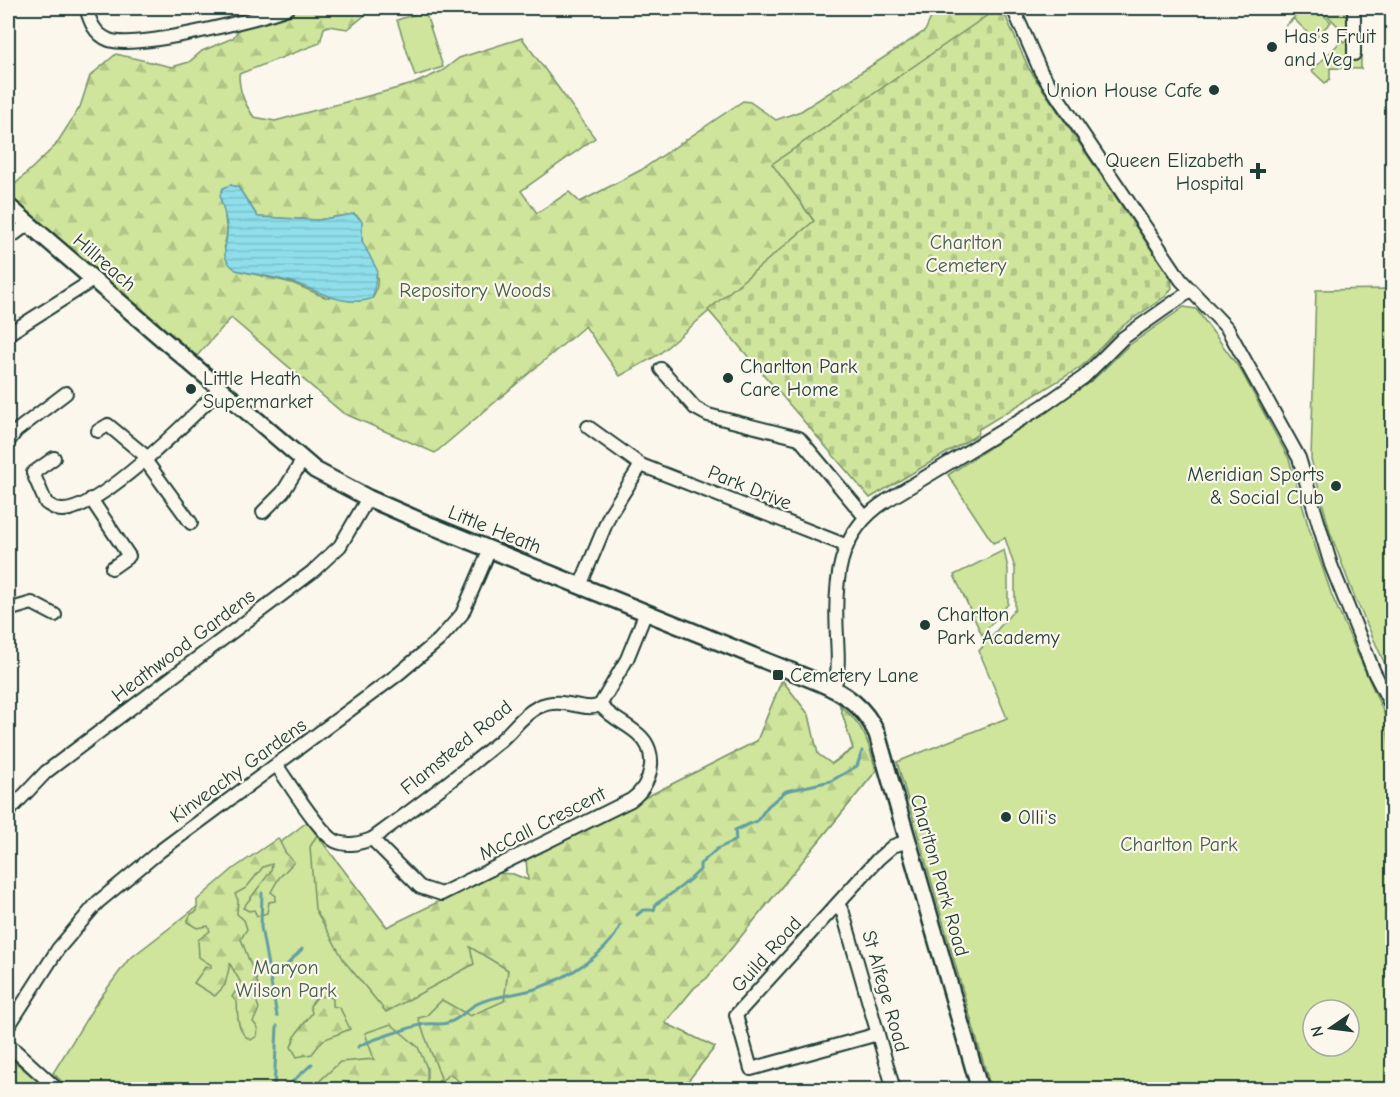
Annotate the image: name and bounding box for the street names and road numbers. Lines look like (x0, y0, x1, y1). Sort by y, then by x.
street label: Hillreach (68, 229, 141, 296)
street label: Park Drive (705, 460, 795, 515)
street label: Little Heath (445, 500, 545, 559)
street label: Heathwood Gardens (107, 584, 259, 707)
street label: Flamsteed Road (396, 695, 517, 799)
street label: Kinveachy Gardens (166, 713, 311, 828)
street label: McCall Crescent (475, 781, 611, 865)
street label: Charlton Park Road (905, 792, 974, 959)
street label: Guild Road (726, 912, 806, 997)
street label: St Alfege Road (857, 928, 914, 1054)

